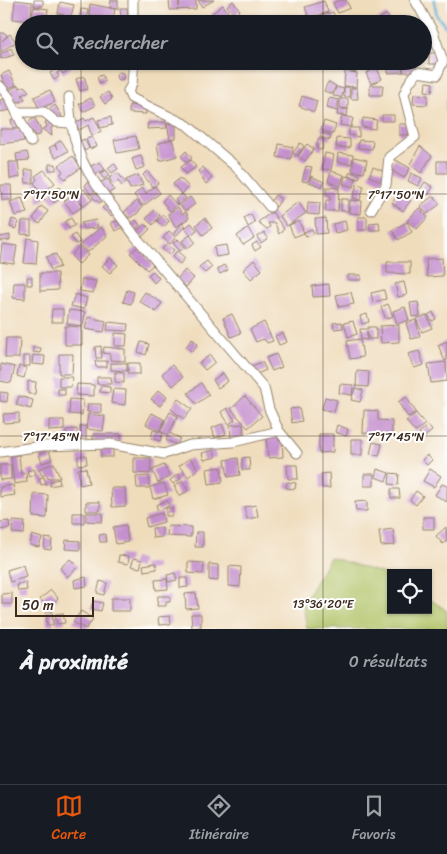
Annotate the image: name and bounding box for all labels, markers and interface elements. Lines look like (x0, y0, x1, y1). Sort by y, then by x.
search box (15, 15, 432, 70)
text: Rechercher (73, 26, 168, 59)
icon: search (33, 29, 61, 57)
text: 7°17'50"N (23, 184, 80, 206)
text: 7°17'50"N (368, 184, 425, 206)
text: 7°17'45"N (23, 426, 80, 448)
text: 7°17'45"N (368, 426, 425, 448)
map controls (387, 569, 432, 614)
button: locate (387, 569, 432, 614)
text: 50 m (22, 593, 54, 618)
text: 13°36'20"E (293, 593, 355, 615)
scale bar (15, 594, 94, 617)
text: À proximité (20, 643, 128, 681)
text: 0 résultats (349, 647, 427, 676)
tab: Carte (51, 792, 86, 847)
tab: Itinéraire (189, 792, 249, 847)
tab: Favoris (352, 792, 396, 847)

